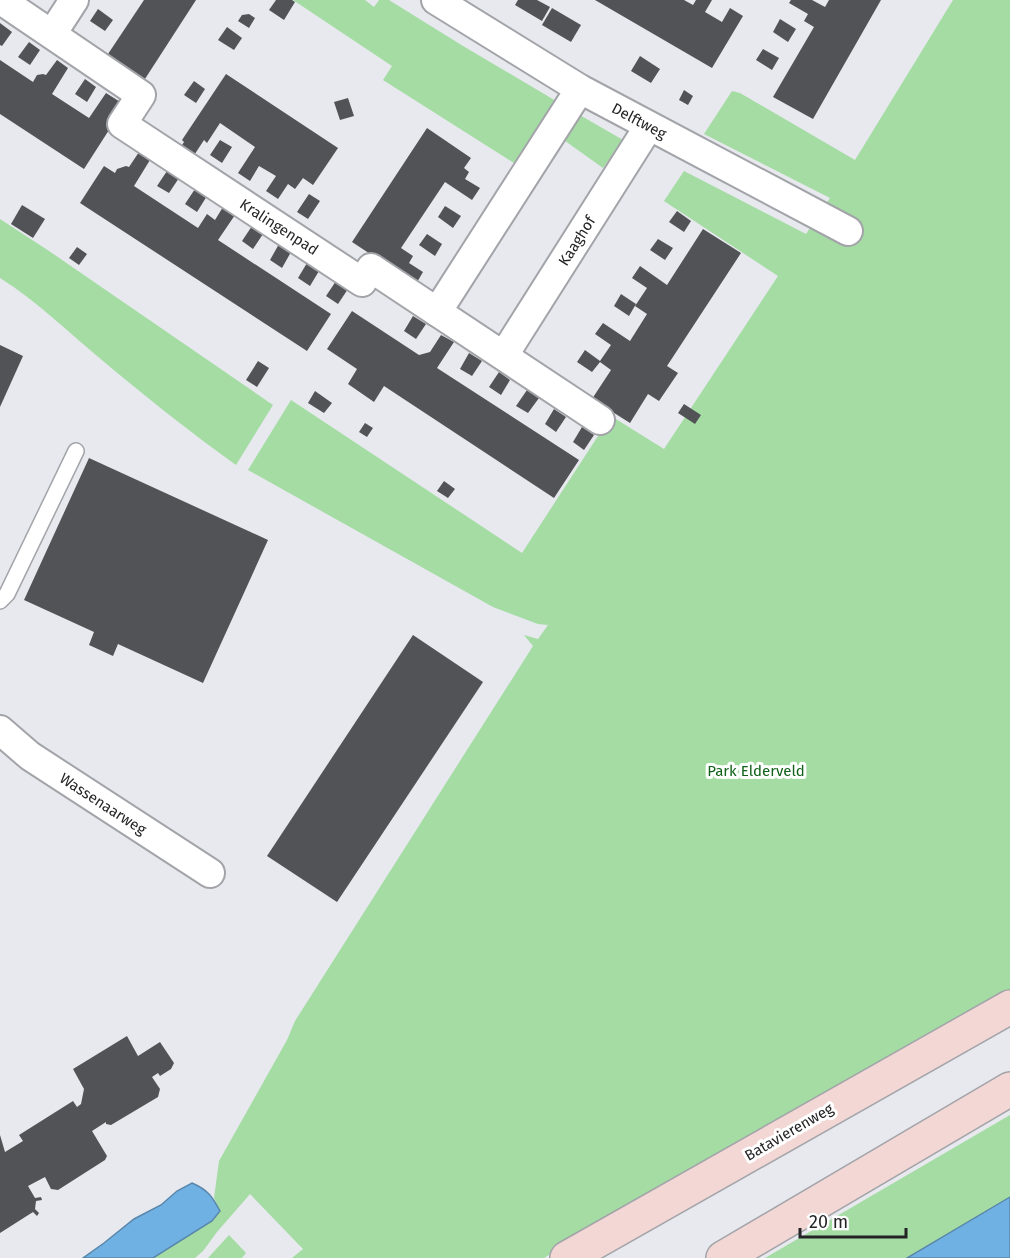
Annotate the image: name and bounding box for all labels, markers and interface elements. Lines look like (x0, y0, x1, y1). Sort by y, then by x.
street label: Delftweg (609, 99, 670, 143)
street label: Kralingenpad (236, 195, 322, 259)
street label: Kaaghof (555, 212, 600, 269)
park label: Park Elderveld (707, 762, 805, 780)
street label: Wassenaarweg (56, 769, 150, 839)
street label: Batavierenweg (741, 1099, 837, 1165)
scale bar (800, 1201, 906, 1239)
text: 20 m (809, 1211, 848, 1233)

